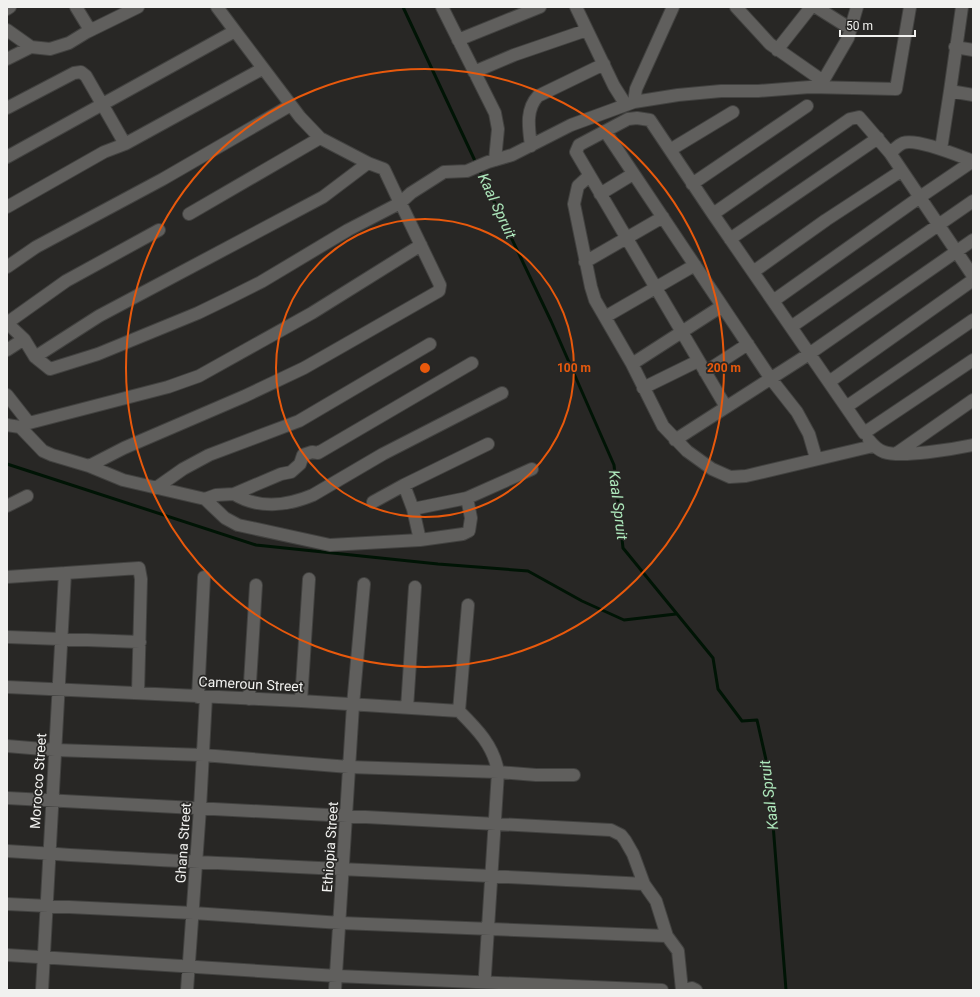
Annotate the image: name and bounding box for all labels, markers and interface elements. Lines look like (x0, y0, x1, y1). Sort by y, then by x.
scale bar (840, 12, 915, 38)
text: 50 m (846, 19, 873, 33)
water label: Kaal Spruit (474, 170, 520, 242)
centre of rings (418, 361, 432, 375)
text: 100 m (557, 361, 591, 375)
text: 200 m (707, 361, 741, 375)
water label: Kaal Spruit (605, 469, 631, 541)
street label: Cameroun Street (198, 673, 304, 695)
street label: Morocco Street (27, 732, 49, 829)
water label: Kaal Spruit (756, 759, 782, 831)
street label: Ethiopia Street (319, 801, 341, 893)
street label: Ghana Street (172, 802, 194, 884)

